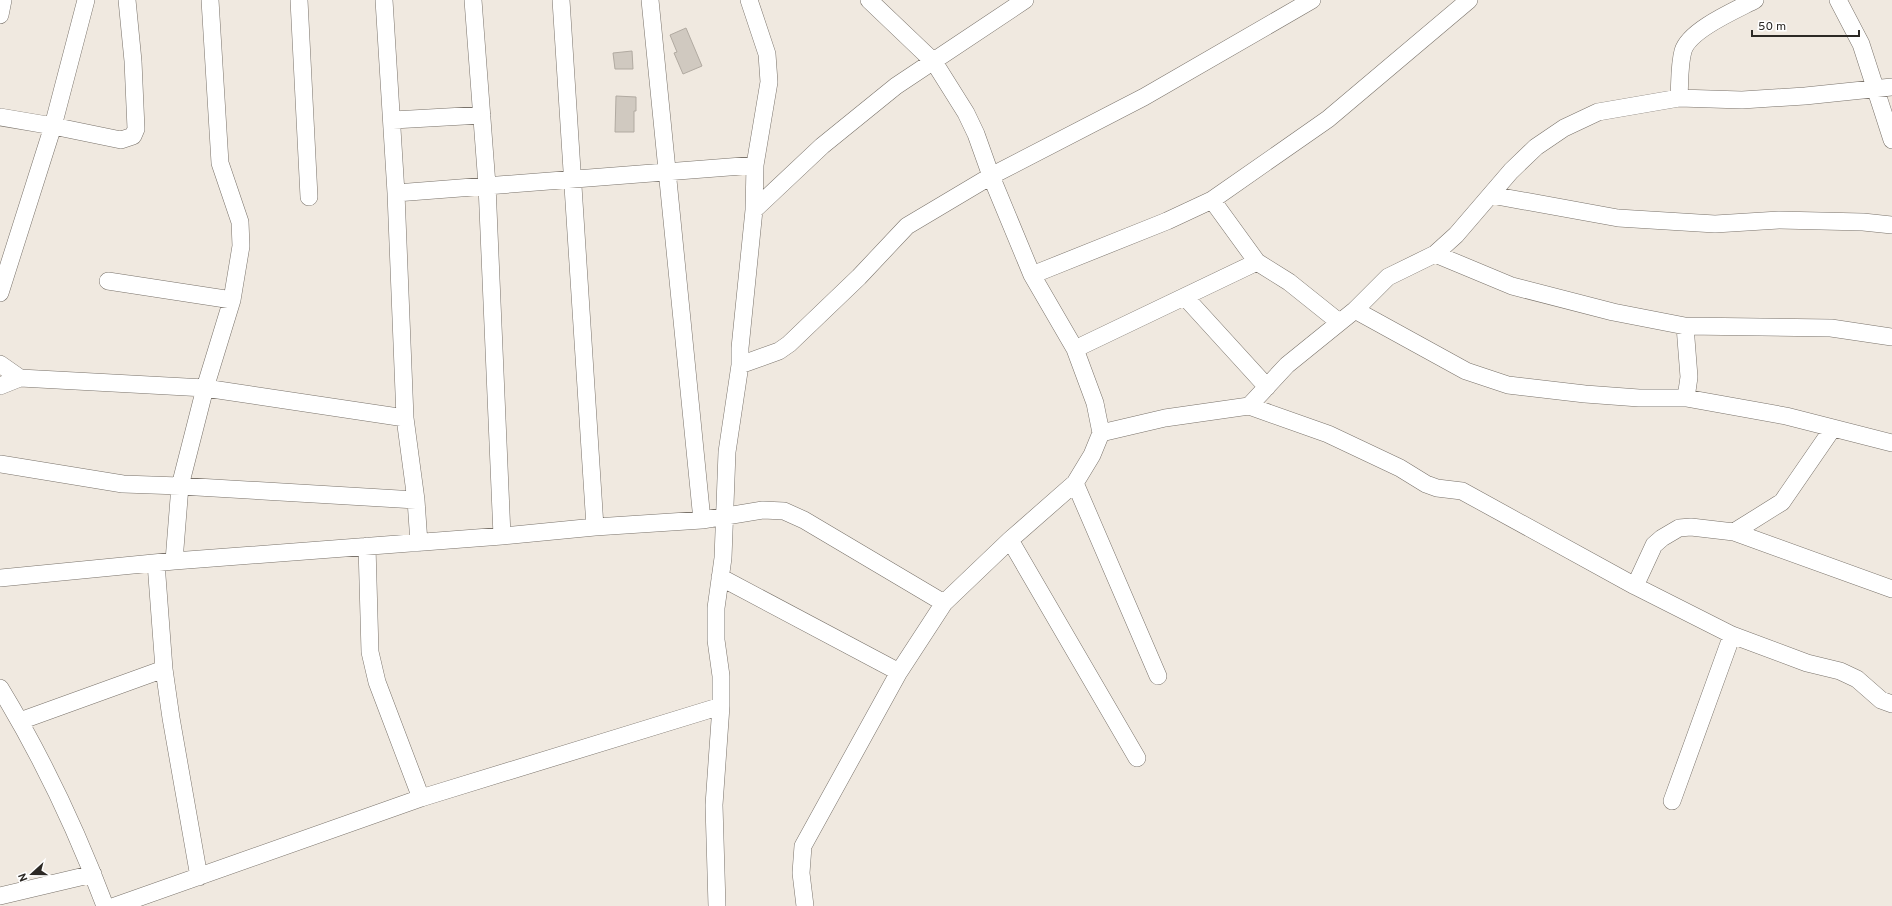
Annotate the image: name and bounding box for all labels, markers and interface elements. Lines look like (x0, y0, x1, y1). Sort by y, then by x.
scale bar (1752, 12, 1859, 38)
text: 50 m (1758, 19, 1786, 35)
north arrow (12, 854, 52, 894)
text: N (16, 871, 32, 883)

